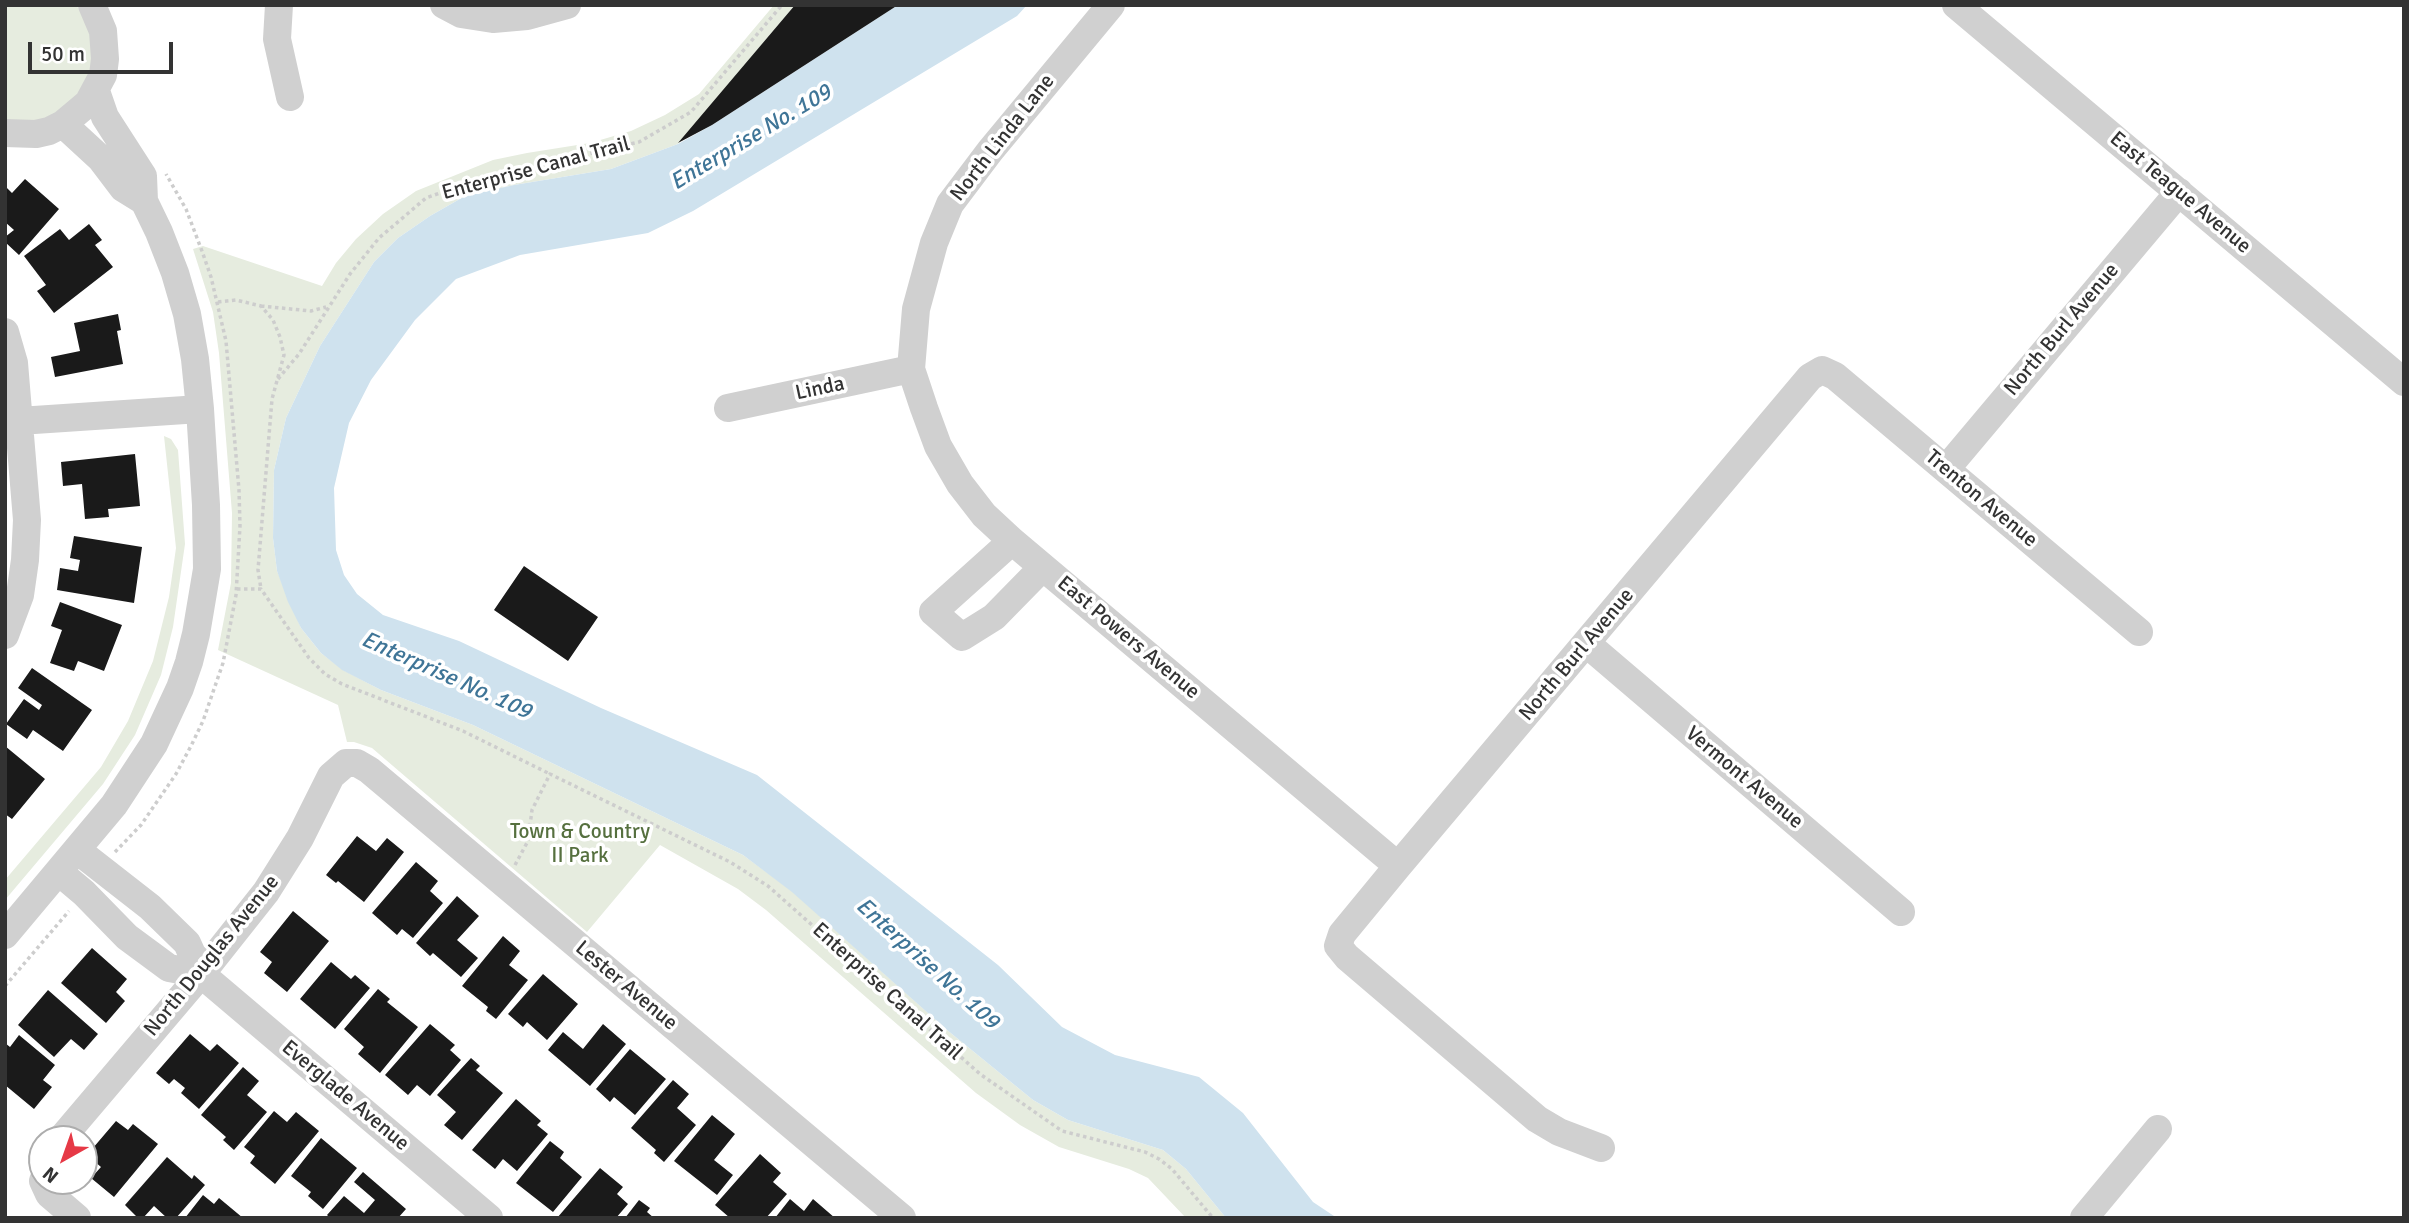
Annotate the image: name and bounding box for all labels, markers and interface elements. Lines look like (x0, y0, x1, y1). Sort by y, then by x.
scale bar (32, 28, 177, 72)
text: 50 m (41, 41, 85, 67)
street label: North Linda Lane (946, 69, 1060, 207)
water label: Enterprise No. 109 (665, 79, 837, 197)
street label: East Teague Avenue (2104, 127, 2256, 259)
street label: Enterprise Canal Trail (439, 132, 633, 206)
street label: North Burl Avenue (1999, 259, 2125, 401)
street label: Linda (793, 372, 847, 406)
street label: Trenton Avenue (1920, 445, 2042, 553)
street label: East Powers Avenue (1052, 571, 1204, 705)
street label: North Burl Avenue (1514, 584, 1640, 726)
water label: Enterprise No. 109 (357, 626, 535, 726)
street label: Vermont Avenue (1680, 721, 1808, 835)
park label: Town & Country II Park (510, 819, 650, 869)
street label: North Douglas Avenue (139, 870, 285, 1042)
water label: Enterprise No. 109 (850, 893, 1004, 1035)
street label: Enterprise Canal Trail (807, 918, 967, 1066)
street label: Lester Avenue (570, 936, 682, 1036)
street label: Everglade Avenue (276, 1035, 414, 1157)
north arrow (28, 1125, 98, 1195)
text: N (38, 1161, 64, 1188)

